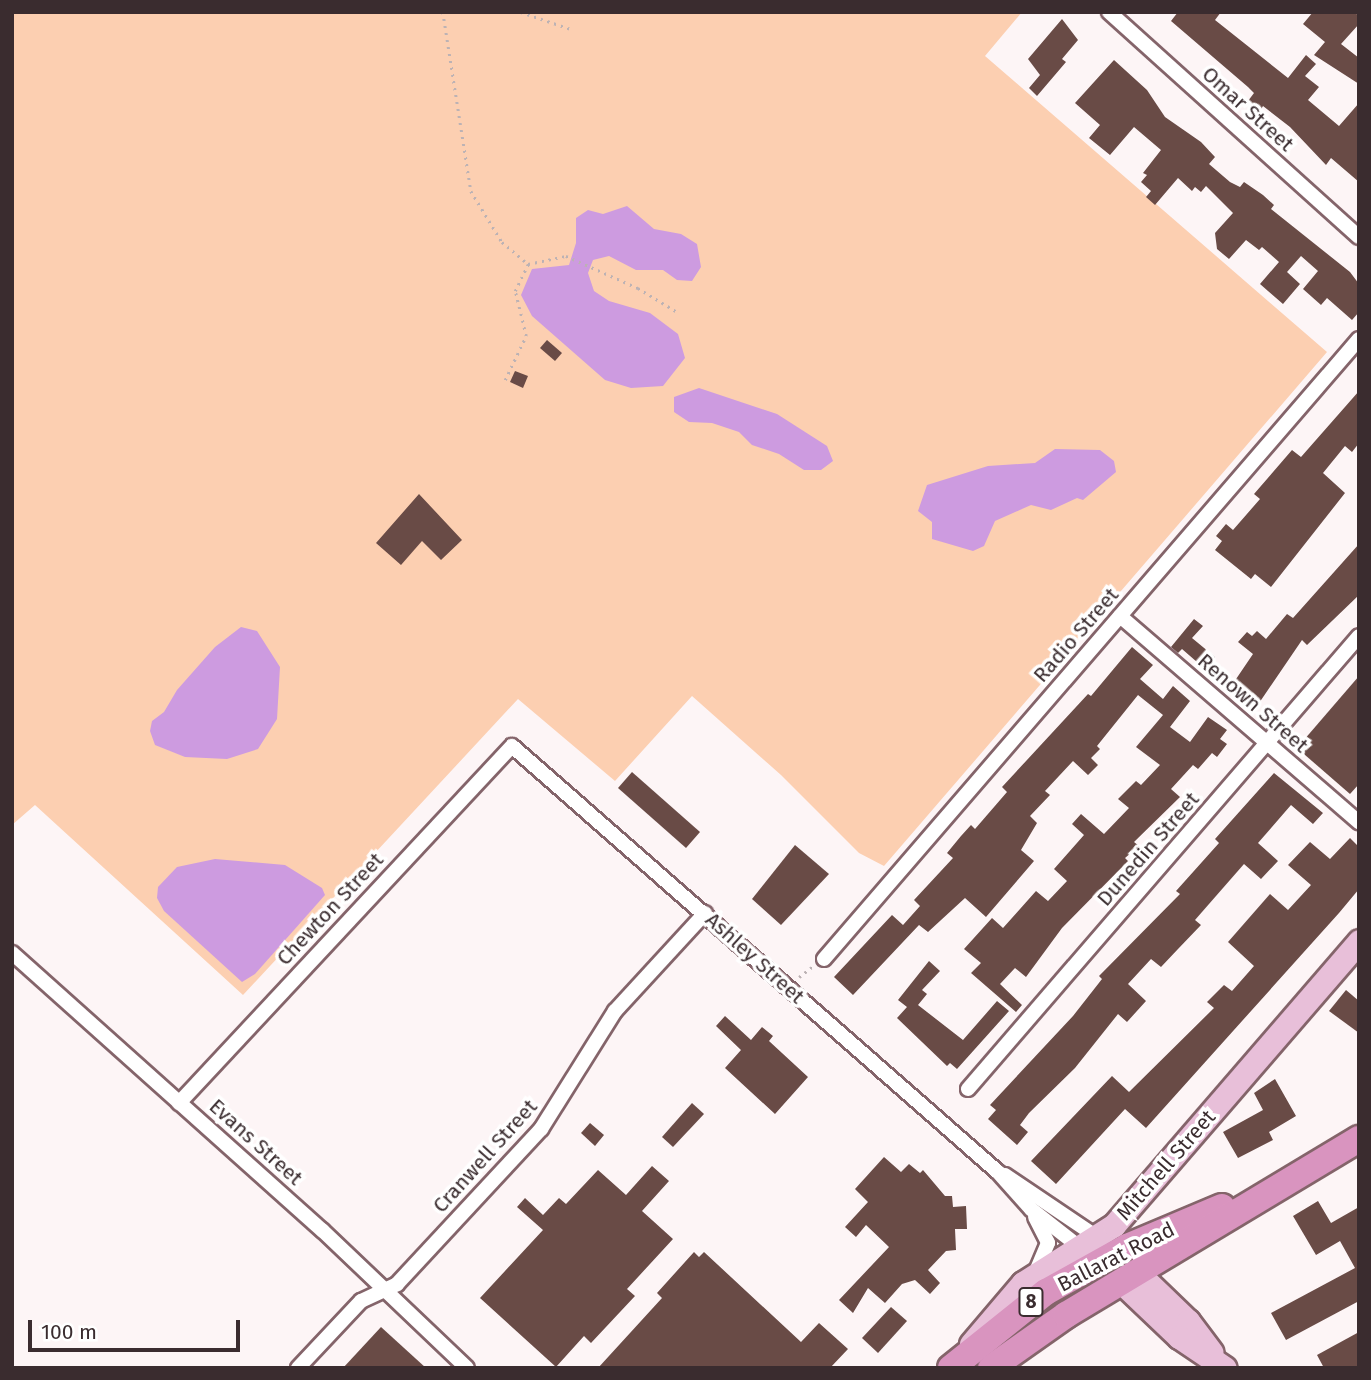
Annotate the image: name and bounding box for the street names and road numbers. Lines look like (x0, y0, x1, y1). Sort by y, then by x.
street label: Omar Street (1197, 61, 1299, 157)
street label: Radio Street (1028, 583, 1124, 687)
street label: Renown Street (1193, 648, 1313, 758)
street label: Dunedin Street (1092, 787, 1204, 911)
street label: Chewton Street (271, 847, 389, 971)
street label: Ashley Street (700, 907, 810, 1009)
street label: Evans Street (204, 1094, 308, 1190)
street label: Cranwell Street (427, 1094, 543, 1218)
street label: Mitchell Street (1111, 1105, 1221, 1225)
street label: Ballarat Road (1053, 1217, 1179, 1297)
road number: 8 (1017, 1286, 1045, 1318)

